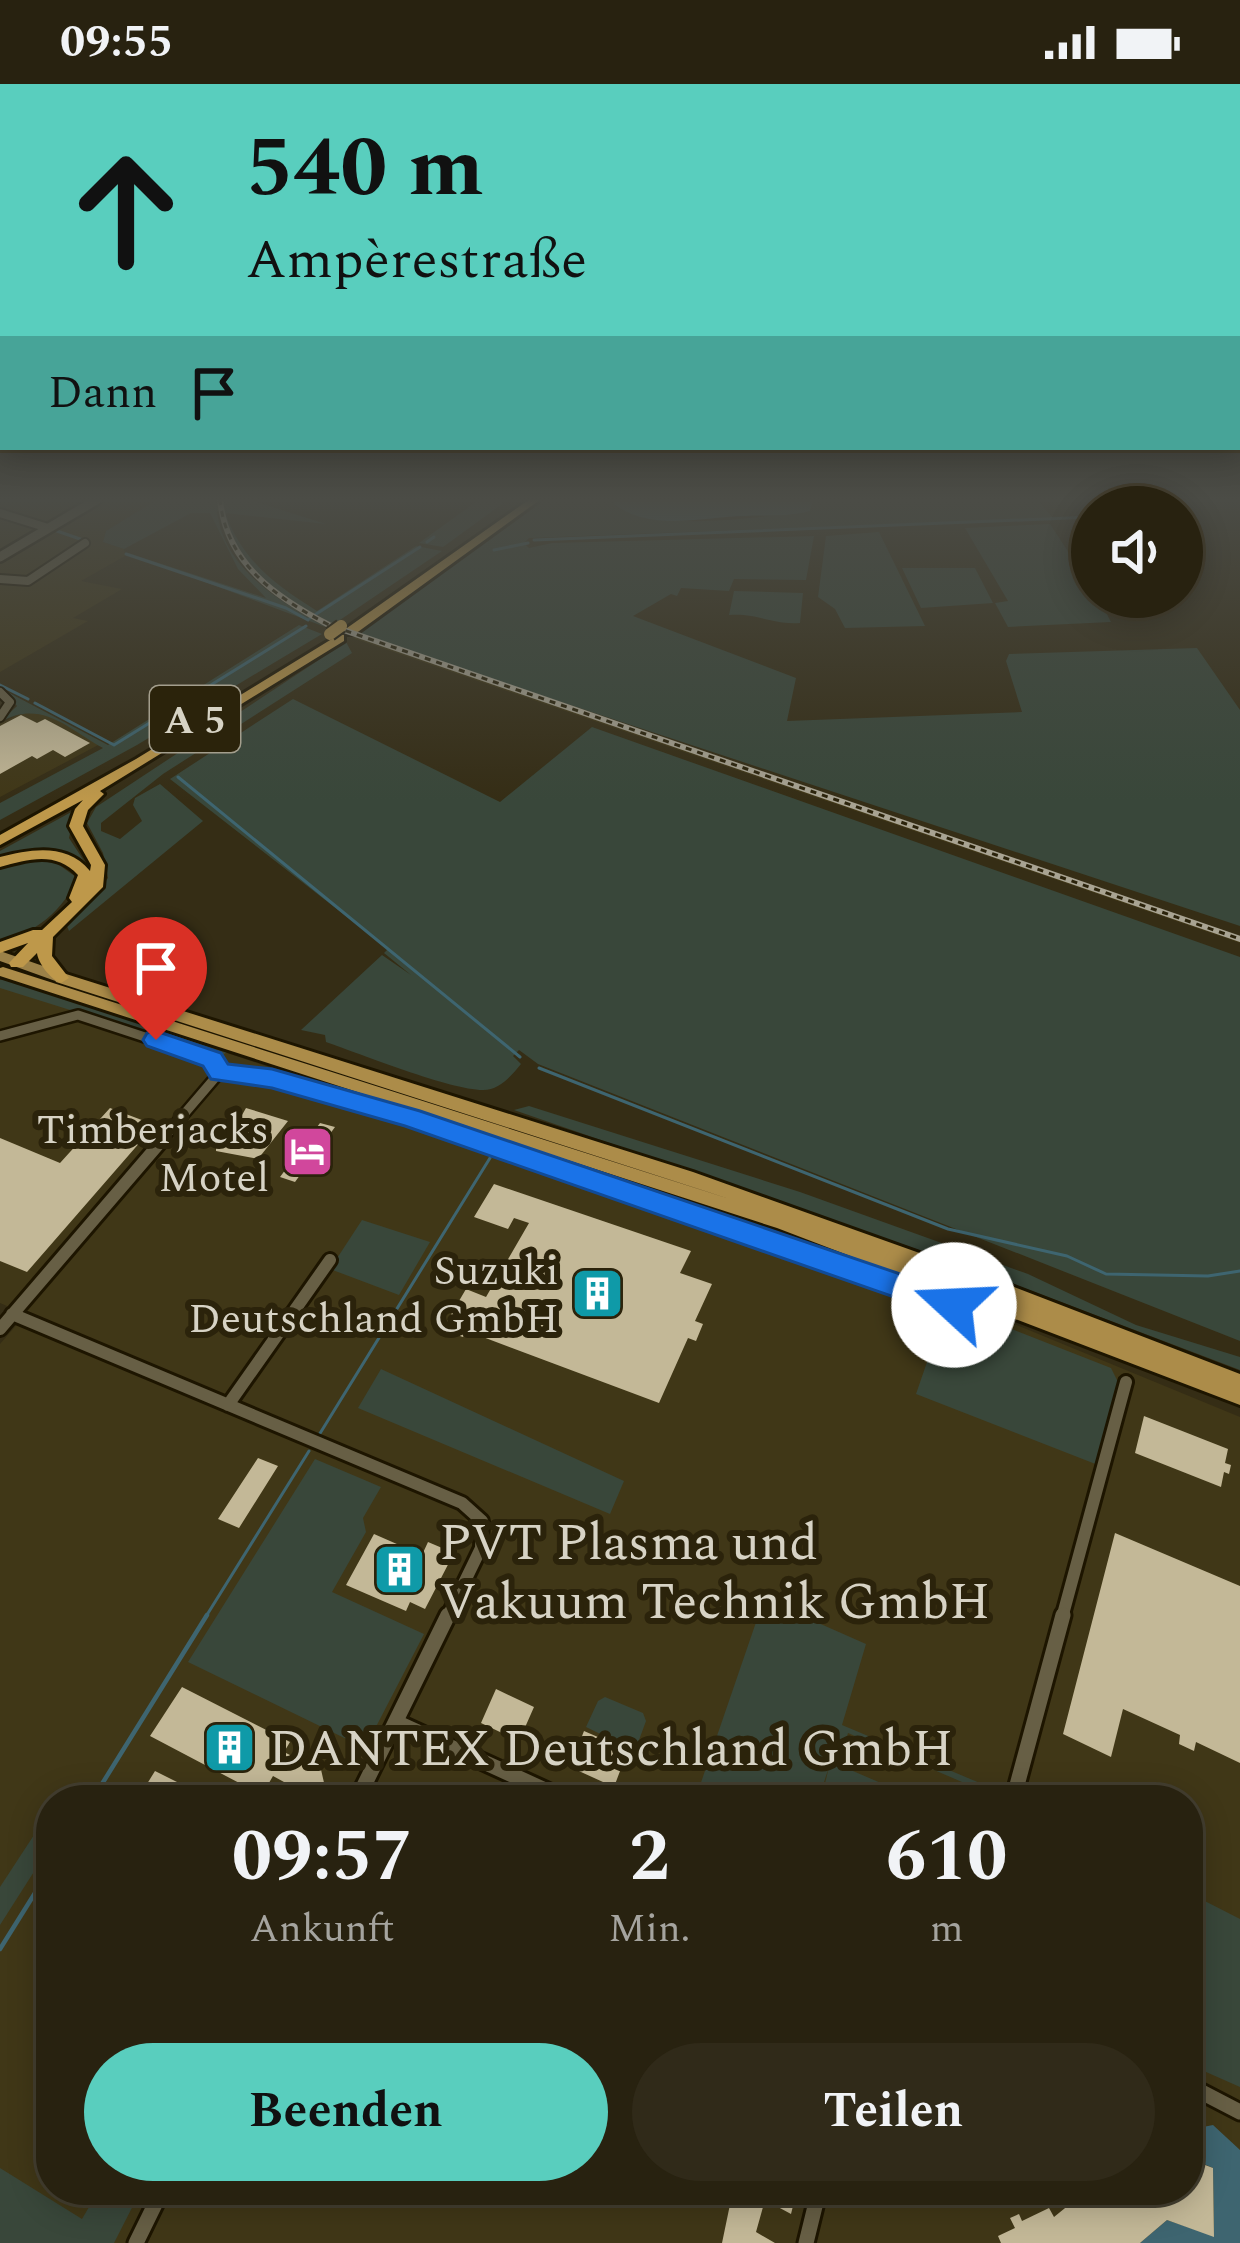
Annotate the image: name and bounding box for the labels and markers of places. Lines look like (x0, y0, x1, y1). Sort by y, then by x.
pin (105, 917, 207, 1040)
place label: Timberjacks Motel (37, 1099, 269, 1210)
hotel icon: Timberjacks Motel (280, 1124, 336, 1180)
place label: Suzuki Deutschland GmbH (188, 1240, 559, 1351)
building icon: Suzuki Deutschland GmbH (570, 1265, 626, 1321)
place label: PVT Plasma und Vakuum Technik GmbH (439, 1505, 990, 1642)
building icon: PVT Plasma und Vakuum Technik GmbH (372, 1542, 428, 1598)
place label: DANTEX Deutschland GmbH (268, 1711, 953, 1789)
building icon: DANTEX Deutschland GmbH (201, 1719, 257, 1775)

